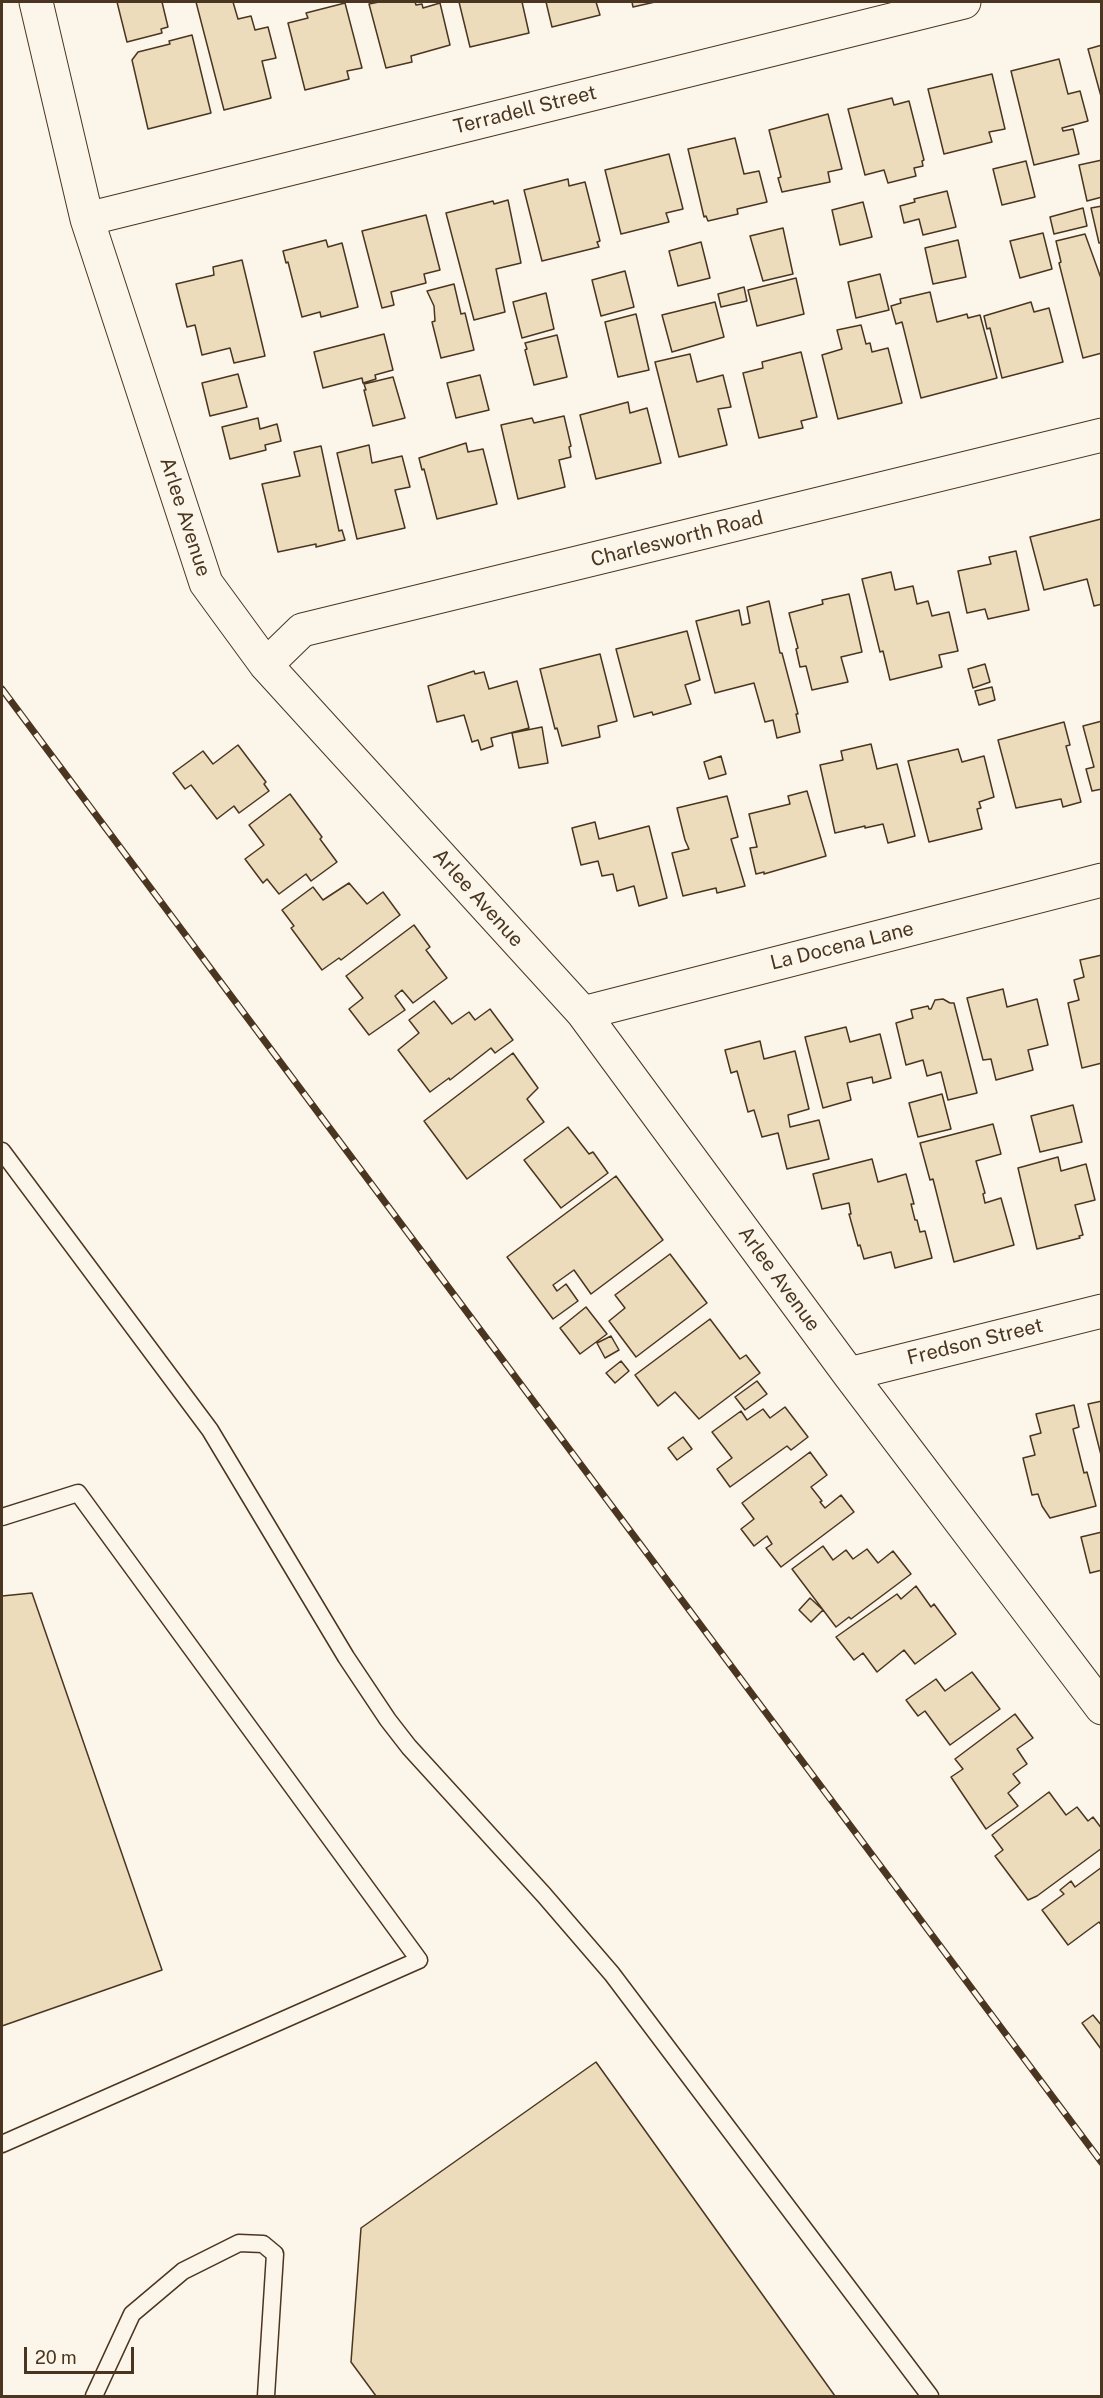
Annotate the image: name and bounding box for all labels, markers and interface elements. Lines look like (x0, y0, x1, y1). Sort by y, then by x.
street label: Terradell Street (451, 81, 599, 139)
street label: Arlee Avenue (154, 454, 216, 580)
street label: Charlesworth Road (588, 506, 766, 572)
street label: Arlee Avenue (428, 844, 528, 952)
street label: La Docena Lane (768, 917, 916, 975)
street label: Arlee Avenue (733, 1222, 825, 1336)
street label: Fredson Street (905, 1314, 1045, 1370)
scale bar (27, 2335, 136, 2373)
text: 20 m (35, 2347, 77, 2368)

